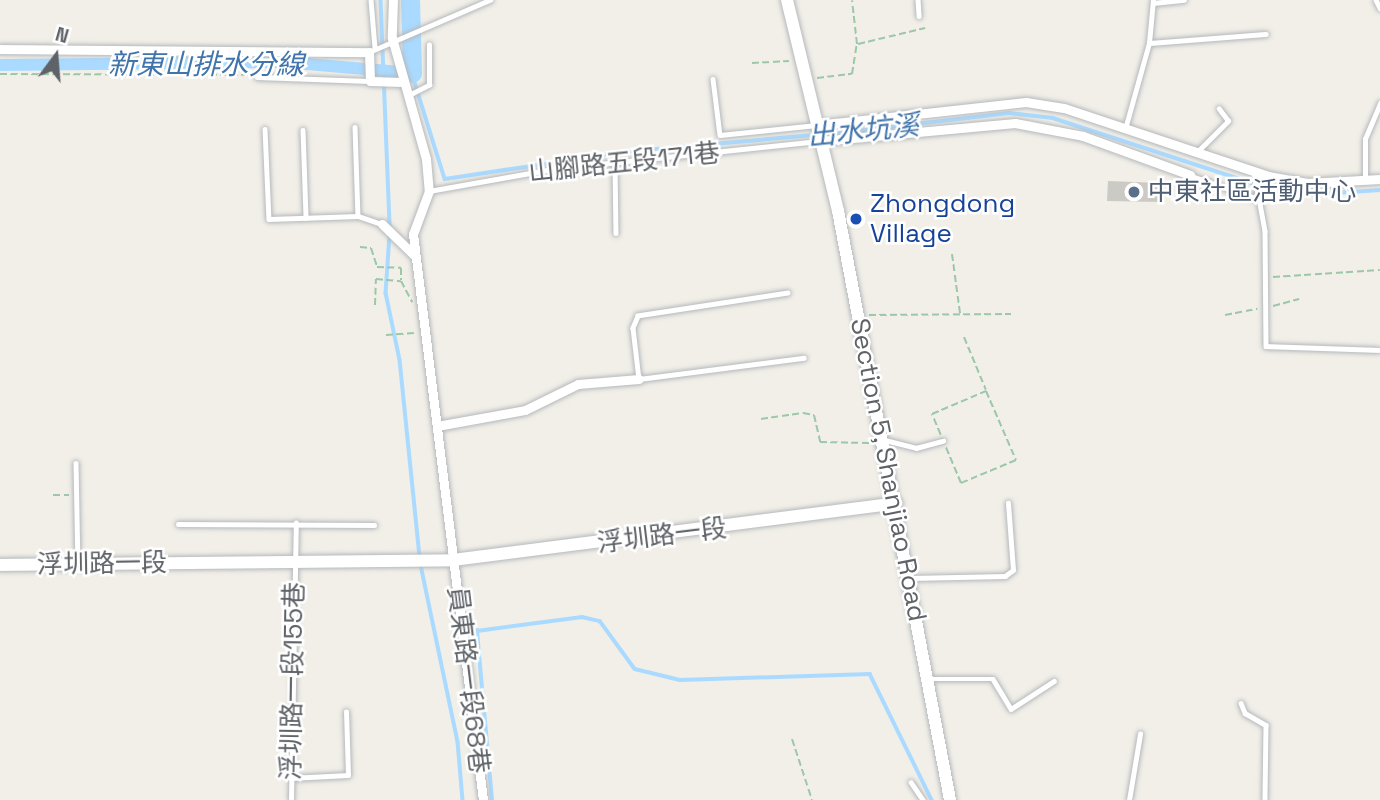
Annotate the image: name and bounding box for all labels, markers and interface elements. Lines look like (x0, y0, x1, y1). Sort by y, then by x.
north arrow (21, 21, 91, 91)
text: N (52, 22, 71, 49)
water label: 新東山排水分線 (108, 47, 304, 81)
water label: 出水坑溪 (806, 107, 920, 153)
street label: 山腳路五段171巷 (527, 137, 721, 189)
place label: 中東社區活動中心 (1148, 176, 1356, 208)
marker: 中東社區活動中心 (1126, 184, 1142, 200)
place label: Zhongdong Village (870, 188, 1015, 249)
marker: Zhongdong Village (848, 211, 864, 227)
street label: Section 5, Shanjiao Road (843, 315, 933, 625)
street label: 浮圳路一段 (596, 513, 728, 559)
street label: 浮圳路一段 (37, 547, 167, 581)
street label: 浮圳路一段155巷 (276, 582, 310, 780)
street label: 員東路一段68巷 (441, 585, 495, 775)

